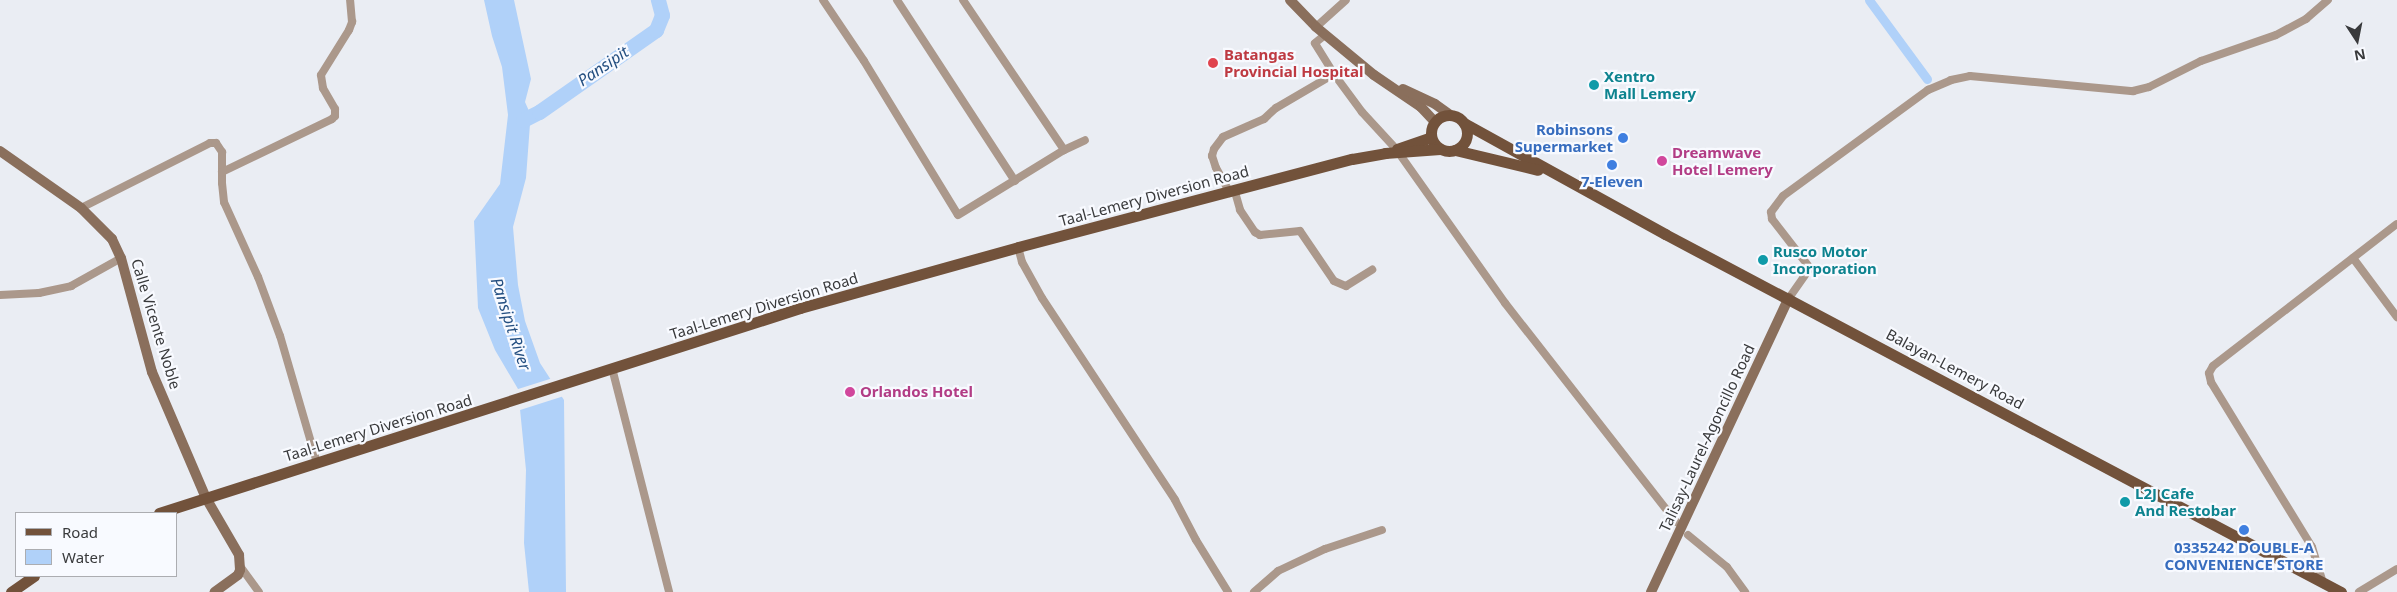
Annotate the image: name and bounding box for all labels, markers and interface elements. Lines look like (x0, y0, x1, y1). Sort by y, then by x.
north arrow (2332, 15, 2382, 65)
water label: Pansipit (574, 42, 632, 90)
place label: Batangas Provincial Hospital (1224, 45, 1363, 80)
text: N (2353, 45, 2367, 66)
marker: Batangas Provincial Hospital (1206, 56, 1220, 70)
place label: Xentro Mall Lemery (1604, 67, 1696, 102)
marker: Xentro Mall Lemery (1588, 79, 1600, 91)
place label: Robinsons Supermarket (1515, 120, 1613, 155)
marker: Robinsons Supermarket (1617, 132, 1629, 144)
place label: Dreamwave Hotel Lemery (1672, 143, 1773, 178)
marker: Dreamwave Hotel Lemery (1656, 155, 1668, 167)
marker: 7-Eleven (1606, 159, 1618, 171)
street label: Taal-Lemery Diversion Road (1057, 162, 1251, 230)
place label: 7-Eleven (1581, 173, 1643, 191)
place label: Rusco Motor Incorporation (1773, 242, 1877, 277)
marker: Rusco Motor Incorporation (1757, 254, 1769, 266)
street label: Calle Vicente Noble (128, 257, 184, 391)
street label: Taal-Lemery Diversion Road (668, 269, 860, 343)
water label: Pansipit River (487, 275, 535, 373)
street label: Balayan-Lemery Road (1883, 325, 2027, 413)
street label: Talisay-Laurel-Agoncillo Road (1656, 341, 1758, 535)
place label: Orlandos Hotel (860, 383, 973, 401)
marker: Orlandos Hotel (844, 386, 856, 398)
street label: Taal-Lemery Diversion Road (282, 391, 474, 465)
place label: L2J Cafe And Restobar (2135, 484, 2236, 519)
marker: L2J Cafe And Restobar (2119, 496, 2131, 508)
legend (15, 512, 178, 577)
text: Road (62, 522, 98, 542)
marker: 0335242 DOUBLE-A CONVENIENCE STORE (2238, 524, 2250, 536)
place label: 0335242 DOUBLE-A CONVENIENCE STORE (2165, 538, 2323, 573)
text: Water (62, 547, 104, 567)

